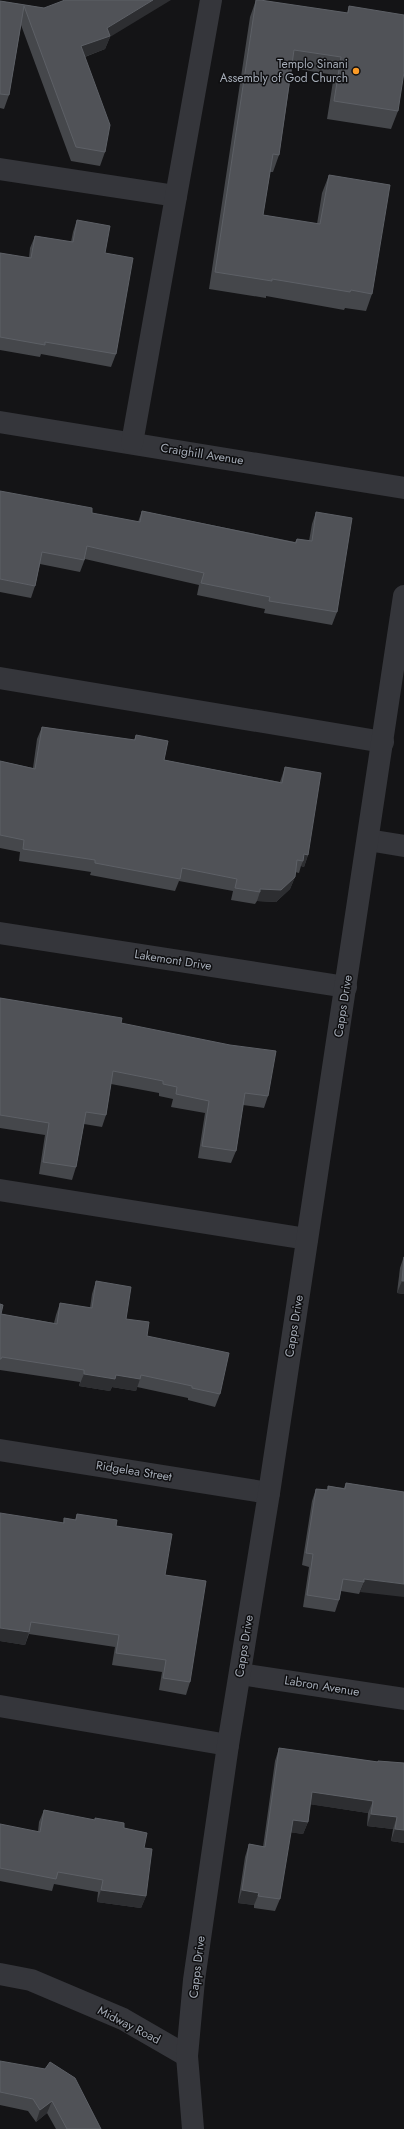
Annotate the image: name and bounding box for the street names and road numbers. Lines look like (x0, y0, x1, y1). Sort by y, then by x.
street label: Craighill Avenue (159, 439, 245, 469)
street label: Lakemont Drive (133, 945, 213, 975)
street label: Capps Drive (329, 974, 357, 1038)
street label: Capps Drive (280, 1294, 308, 1358)
street label: Ridgelea Street (95, 1456, 173, 1486)
street label: Capps Drive (230, 1614, 258, 1678)
street label: Labron Avenue (283, 1671, 361, 1701)
street label: Capps Drive (184, 1935, 210, 1999)
street label: Midway Road (94, 2001, 164, 2049)

